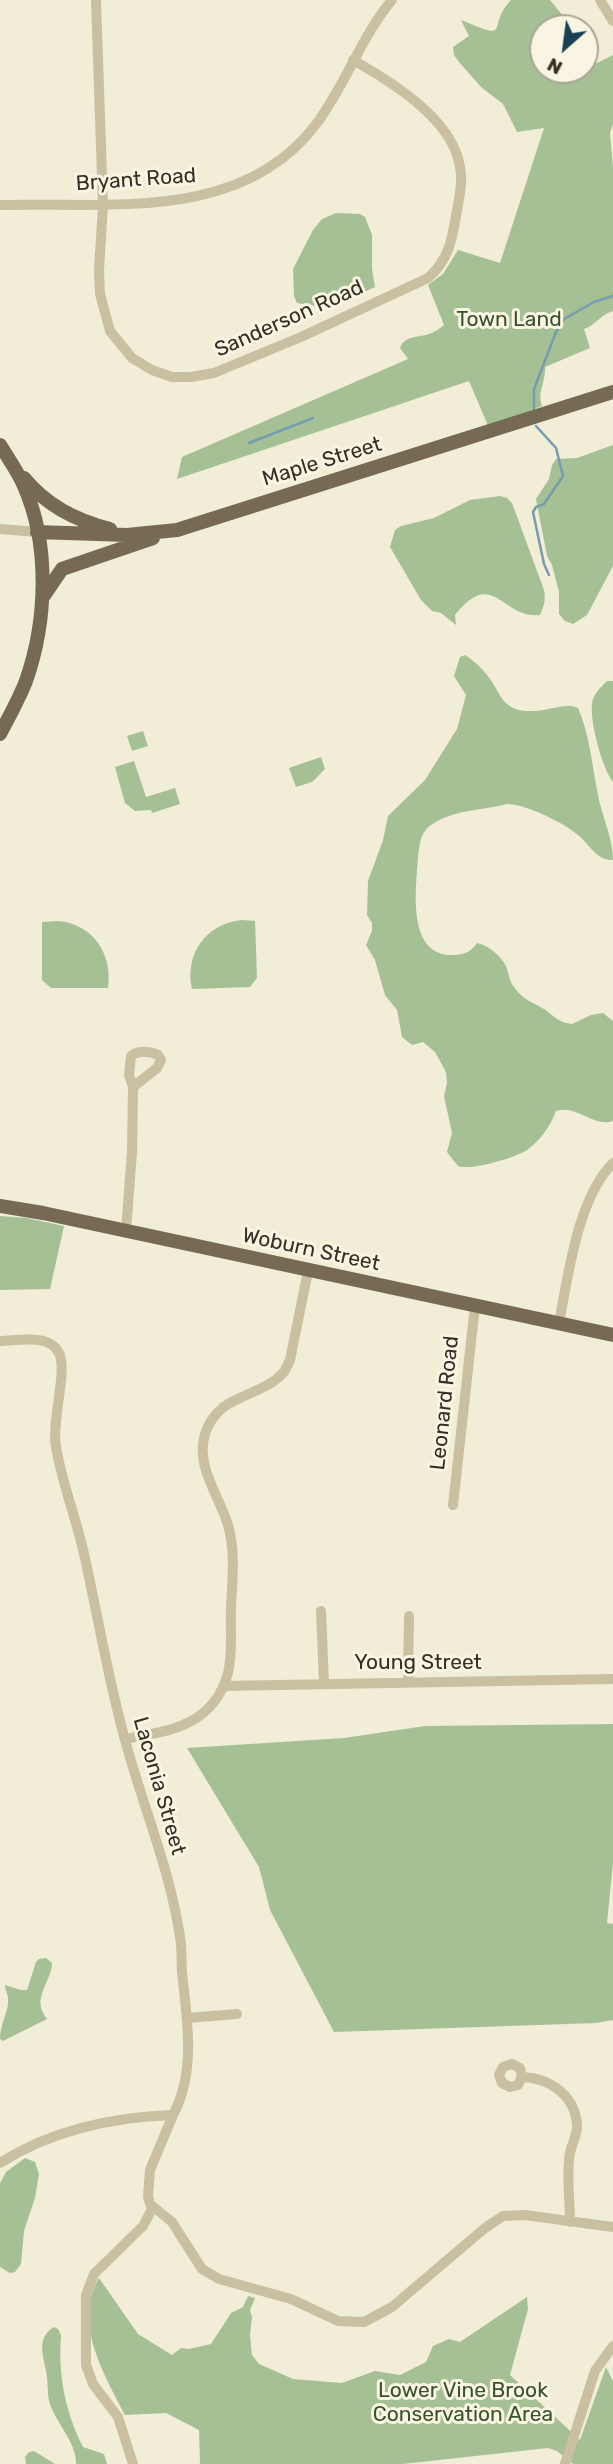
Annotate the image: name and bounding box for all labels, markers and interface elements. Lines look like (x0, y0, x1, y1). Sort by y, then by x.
north arrow (529, 14, 599, 84)
text: N (543, 53, 566, 80)
street label: Bryant Road (75, 163, 197, 197)
street label: Sanderson Road (211, 275, 367, 363)
park label: Town Land (456, 307, 562, 333)
street label: Maple Street (259, 432, 385, 492)
street label: Woburn Street (240, 1223, 382, 1277)
street label: Leonard Road (425, 1335, 465, 1471)
street label: Young Street (354, 1650, 482, 1676)
street label: Laconia Street (127, 1714, 191, 1858)
park label: Lower Vine Brook Conservation Area (373, 2378, 553, 2428)

